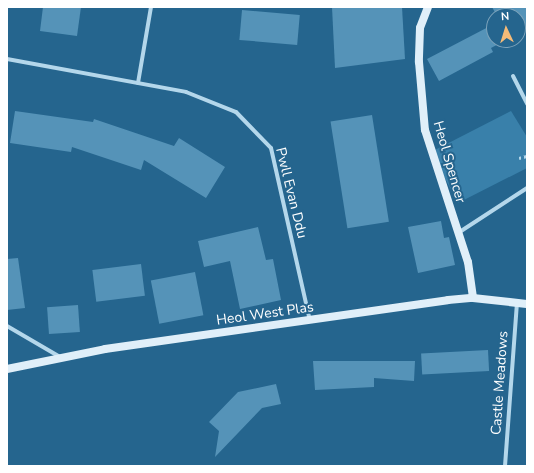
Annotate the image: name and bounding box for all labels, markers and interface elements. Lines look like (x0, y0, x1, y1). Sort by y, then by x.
north arrow (486, 8, 526, 48)
text: N (501, 9, 510, 24)
street label: Heol Spencer (429, 119, 469, 205)
street label: Pwll Evan Ddu (272, 146, 310, 240)
street label: Heol West Plas (215, 299, 315, 329)
street label: Castle Meadows (488, 330, 512, 436)

